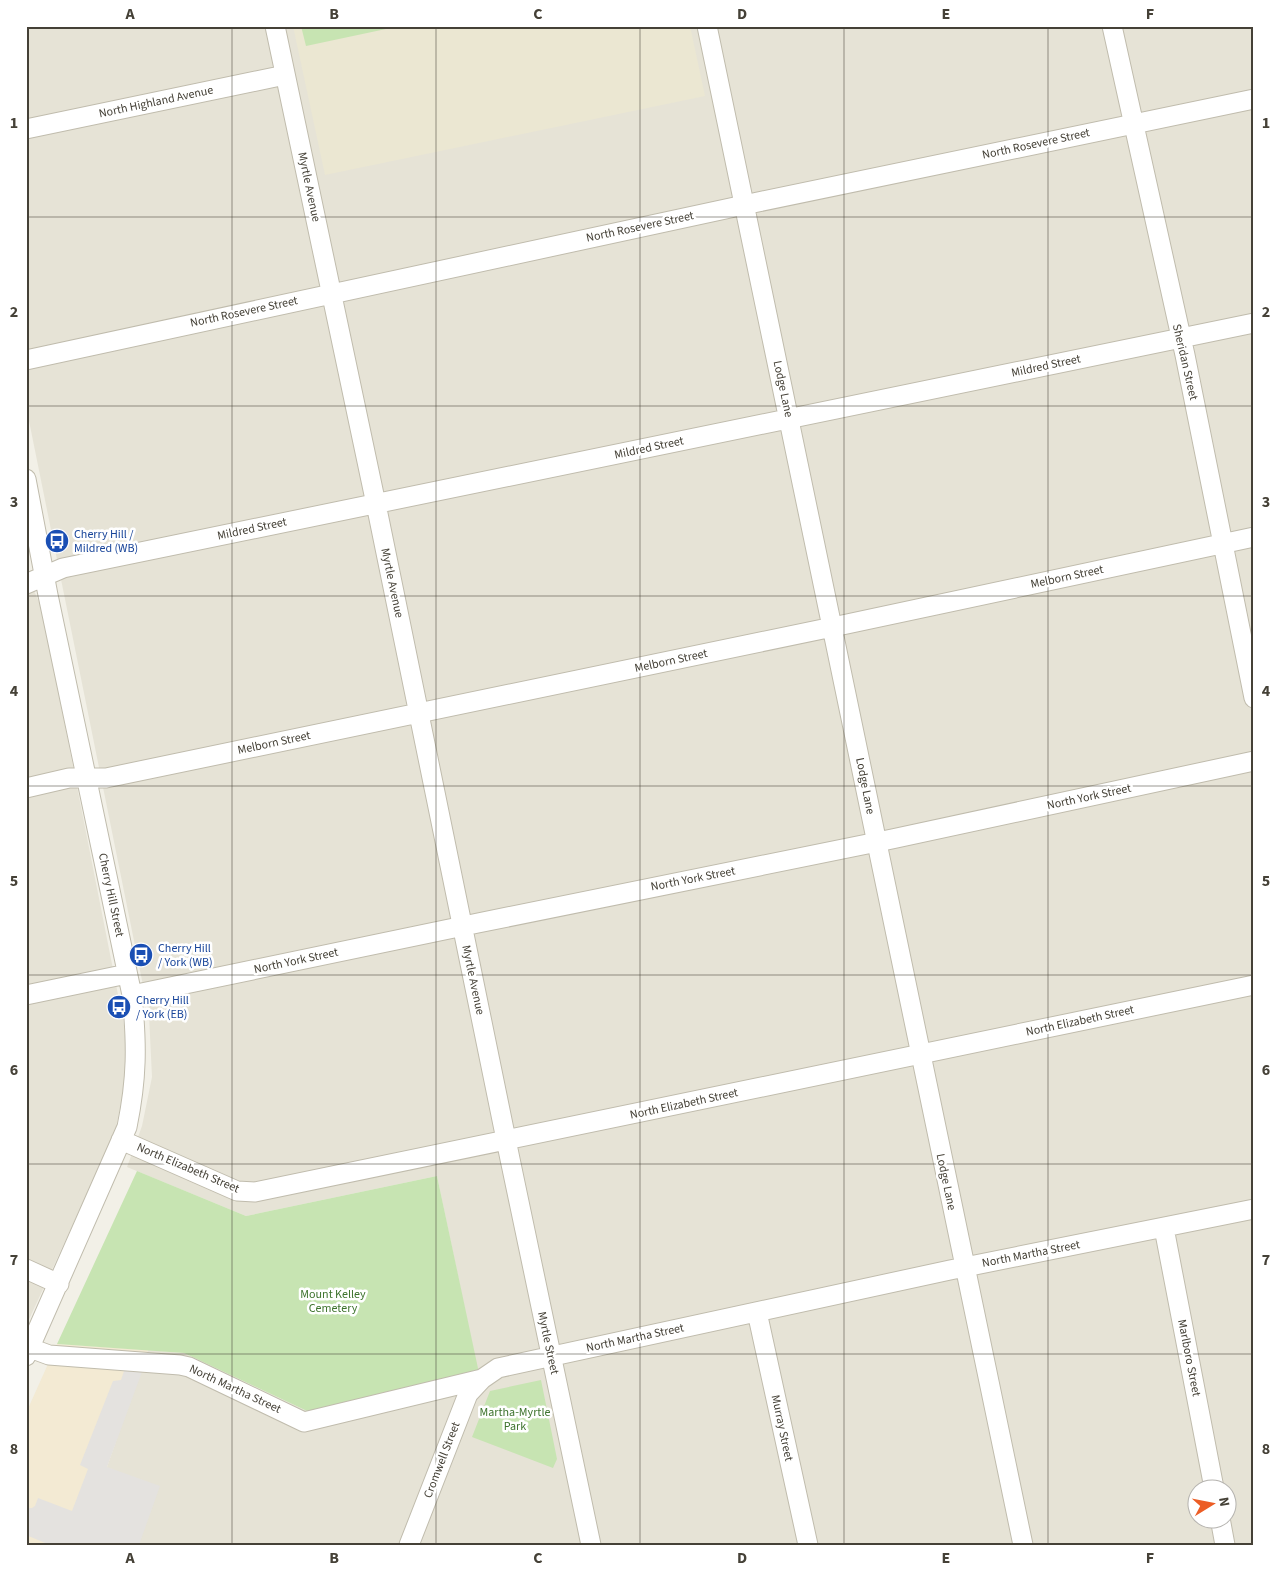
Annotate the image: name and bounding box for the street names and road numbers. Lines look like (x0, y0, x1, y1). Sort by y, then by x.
street label: North Highland Avenue (97, 82, 215, 122)
street label: North Rosevere Street (981, 124, 1091, 164)
street label: Myrtle Avenue (293, 151, 325, 224)
street label: North Rosevere Street (585, 207, 695, 247)
street label: North Rosevere Street (189, 292, 299, 332)
street label: Sheridan Street (1168, 322, 1202, 402)
street label: Mildred Street (1010, 350, 1082, 382)
street label: Lodge Lane (769, 359, 797, 419)
street label: Mildred Street (613, 432, 685, 464)
street label: Mildred Street (216, 513, 288, 545)
street label: Myrtle Avenue (376, 547, 408, 620)
street label: Melborn Street (1029, 561, 1105, 593)
street label: Melborn Street (633, 645, 709, 677)
street label: Melborn Street (236, 727, 312, 759)
street label: Lodge Lane (851, 756, 879, 816)
street label: North York Street (1045, 780, 1133, 814)
street label: Cherry Hill Street (94, 852, 128, 938)
street label: North York Street (649, 862, 737, 896)
street label: North York Street (252, 944, 340, 978)
street label: Myrtle Avenue (457, 944, 489, 1017)
street label: North Elizabeth Street (1024, 1001, 1136, 1041)
street label: North Elizabeth Street (628, 1084, 740, 1124)
street label: North Elizabeth Street (134, 1139, 242, 1197)
street label: Lodge Lane (932, 1152, 960, 1212)
street label: North Martha Street (981, 1236, 1081, 1272)
street label: Myrtle Street (533, 1310, 563, 1376)
street label: Marlboro Street (1173, 1318, 1205, 1398)
street label: North Martha Street (585, 1319, 685, 1357)
street label: North Martha Street (186, 1360, 284, 1418)
street label: Murray Street (767, 1393, 797, 1463)
street label: Cromwell Street (420, 1419, 464, 1501)

